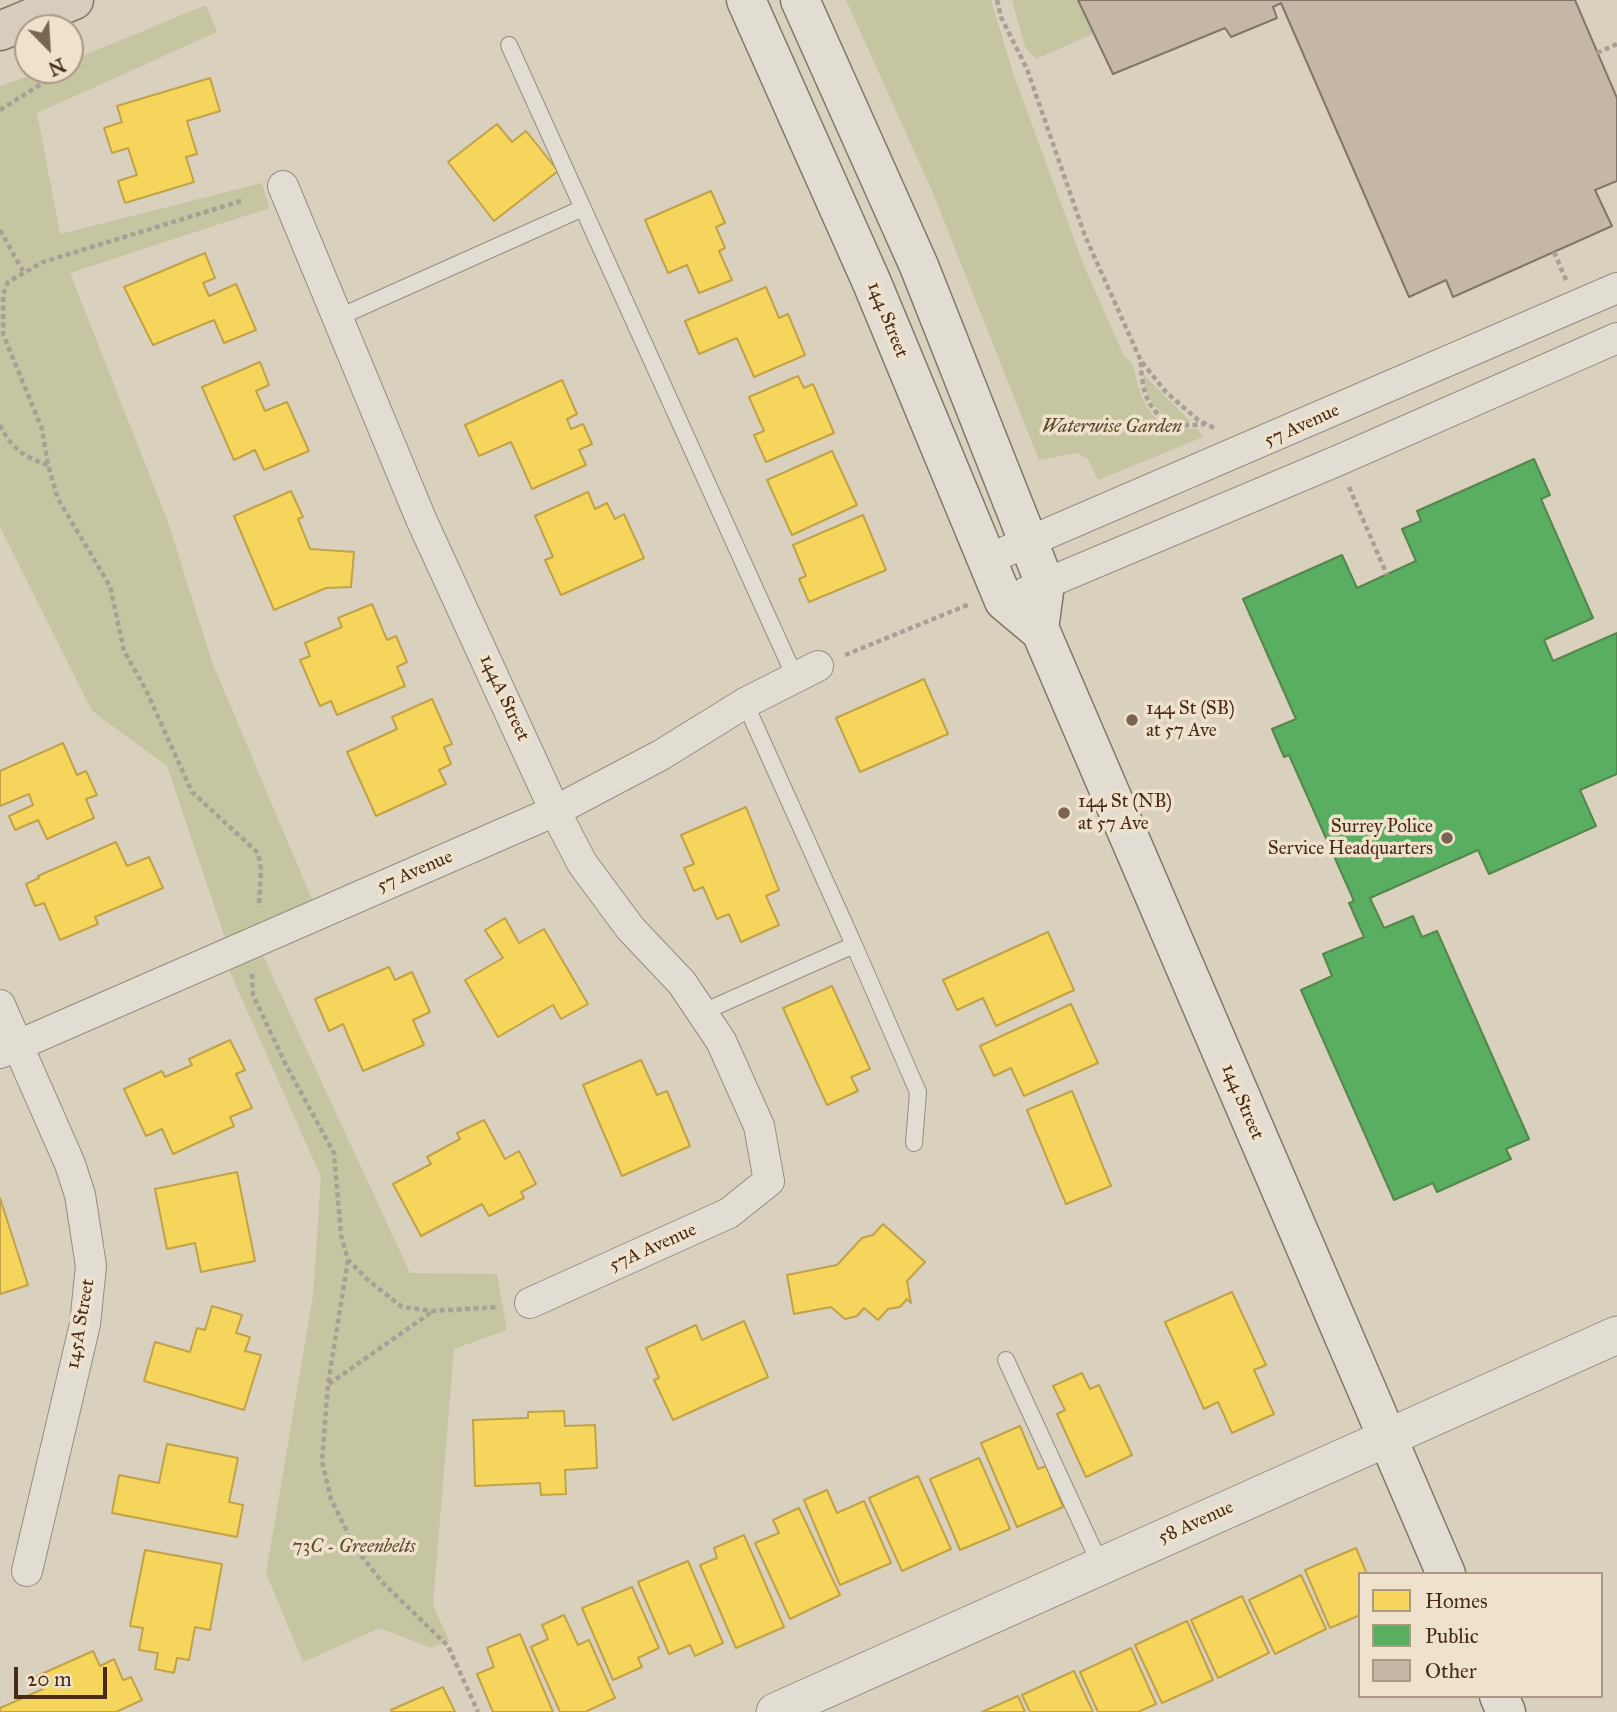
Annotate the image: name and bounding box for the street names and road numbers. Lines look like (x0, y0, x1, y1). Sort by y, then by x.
street label: 144 Street (861, 279, 913, 361)
street label: 57 Avenue (1261, 399, 1343, 453)
street label: 144A Street (474, 651, 534, 745)
street label: 57 Avenue (374, 846, 456, 898)
street label: 144 Street (1216, 1061, 1268, 1143)
street label: 57A Avenue (606, 1219, 700, 1277)
street label: 145A Street (62, 1277, 100, 1371)
street label: 58 Avenue (1155, 1496, 1237, 1550)

